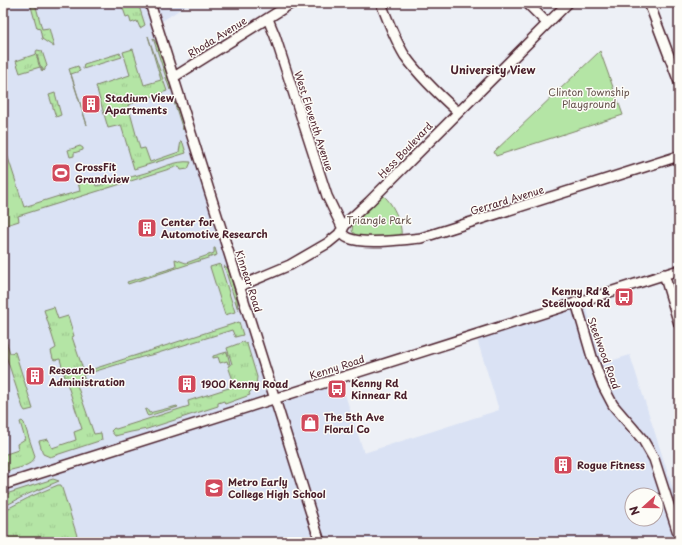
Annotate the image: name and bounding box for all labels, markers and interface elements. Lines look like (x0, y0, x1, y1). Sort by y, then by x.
street label: Rhoda Avenue (184, 12, 250, 61)
district label: University View (450, 61, 536, 78)
street label: West Eleventh Avenue (291, 69, 338, 173)
park label: Clinton Township Playground (548, 84, 630, 112)
place label: Stadium View Apartments (105, 90, 175, 117)
building icon: Stadium View Apartments (80, 93, 102, 115)
street label: Hess Boulevard (374, 118, 435, 181)
place label: CrossFit Grandview (75, 159, 130, 186)
sports icon: CrossFit Grandview (50, 162, 72, 184)
street label: Gerrard Avenue (468, 181, 546, 218)
park label: Triangle Park (346, 212, 412, 227)
place label: Center for Automotive Research (161, 214, 268, 241)
building icon: Center for Automotive Research (136, 217, 158, 239)
street label: Kinnear Road (232, 248, 267, 314)
place label: Kenny Rd & Steelwood Rd (542, 283, 610, 310)
bus stop icon: Kenny Rd & Steelwood Rd (613, 286, 635, 308)
street label: Steelwood Road (585, 315, 624, 391)
street label: Kenny Road (307, 351, 366, 382)
place label: Research Administration (48, 362, 125, 389)
building icon: Research Administration (24, 365, 46, 387)
building icon: 1900 Kenny Road (176, 373, 198, 395)
place label: Kenny Rd Kinnear Rd (351, 375, 408, 402)
place label: 1900 Kenny Road (201, 376, 288, 391)
bus stop icon: Kenny Rd Kinnear Rd (326, 378, 348, 400)
place label: The 5th Ave Floral Co (324, 409, 384, 436)
shop icon: The 5th Ave Floral Co (299, 412, 321, 434)
building icon: Rogue Fitness (552, 454, 574, 476)
place label: Rogue Fitness (577, 457, 645, 472)
place label: Metro Early College High School (228, 474, 326, 501)
school or university icon: Metro Early College High School (203, 477, 225, 499)
north arrow (624, 487, 664, 527)
text: N (625, 503, 644, 518)

